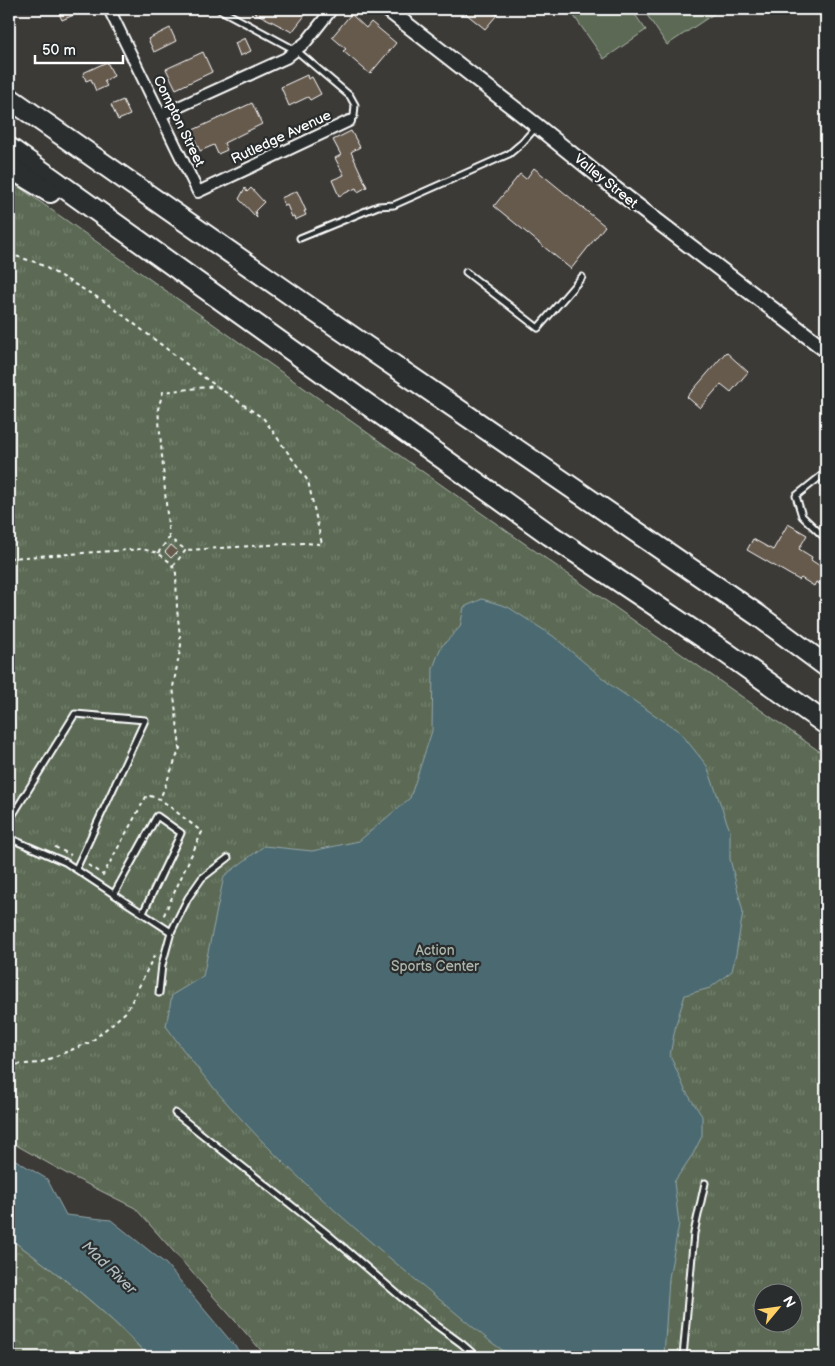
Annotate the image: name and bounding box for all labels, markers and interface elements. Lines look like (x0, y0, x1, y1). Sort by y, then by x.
scale bar (35, 32, 122, 64)
text: 50 m (42, 41, 76, 60)
street label: Compton Street (150, 73, 209, 170)
street label: Rutledge Avenue (228, 106, 334, 168)
street label: Valley Street (571, 150, 642, 212)
park label: Action Sports Center (391, 942, 480, 975)
water label: Mad River (78, 1237, 141, 1300)
north arrow (752, 1284, 802, 1334)
text: N (779, 1293, 799, 1311)

